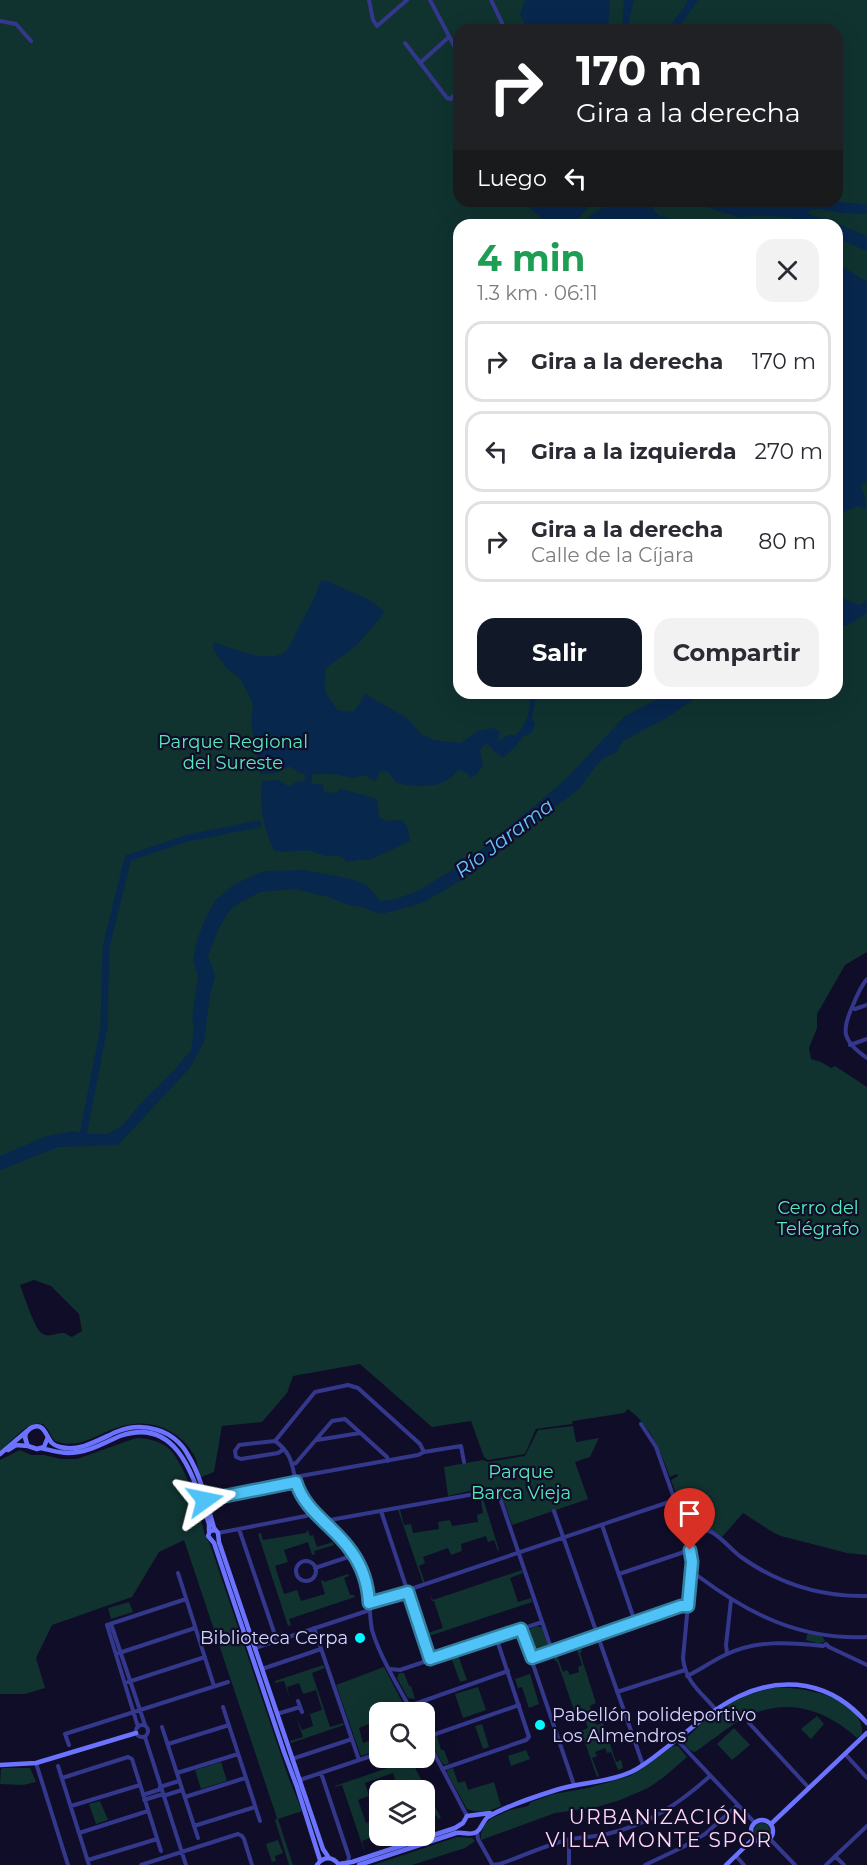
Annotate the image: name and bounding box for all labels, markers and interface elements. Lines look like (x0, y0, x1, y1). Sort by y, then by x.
text: 170 m (576, 44, 702, 96)
icon: right (477, 48, 555, 126)
text: Gira a la derecha (576, 96, 801, 129)
icon: left (559, 162, 592, 195)
text: Luego (477, 165, 547, 192)
text: 4 min (477, 236, 585, 280)
button: close (756, 239, 819, 302)
text: 1.3 km · 06:11 (477, 281, 598, 305)
icon: right (480, 345, 513, 378)
text: Gira a la derecha (531, 348, 723, 375)
text: 170 m (752, 348, 816, 375)
icon: left (480, 435, 513, 468)
text: Gira a la izquierda (531, 438, 737, 465)
text: 270 m (755, 438, 823, 465)
text: Gira a la derecha (531, 516, 723, 543)
icon: right (480, 525, 513, 558)
text: 80 m (758, 528, 816, 555)
text: Calle de la Cíjara (531, 543, 694, 567)
button: Salir (477, 618, 642, 687)
button: Compartir (654, 618, 819, 687)
park label: Parque Regional del Sureste (158, 731, 308, 774)
water label: Río Jarama (450, 793, 558, 883)
park label: Cerro del Telégrafo (777, 1197, 859, 1240)
park label: Parque Barca Vieja (471, 1461, 571, 1504)
position arrow (173, 1468, 237, 1532)
pin (664, 1488, 715, 1550)
icon: arrive (673, 1497, 706, 1530)
place label: Biblioteca Cerpa (200, 1627, 348, 1649)
marker: Biblioteca Cerpa (353, 1631, 367, 1645)
map controls (369, 1702, 435, 1846)
button: search (369, 1702, 435, 1768)
place label: Pabellón polideportivo Los Almendros (552, 1704, 756, 1747)
marker: Pabellón polideportivo Los Almendros (533, 1718, 547, 1732)
button: layers (369, 1780, 435, 1846)
district label: URBANIZACIÓN VILLA MONTE SPOR (546, 1805, 772, 1852)

